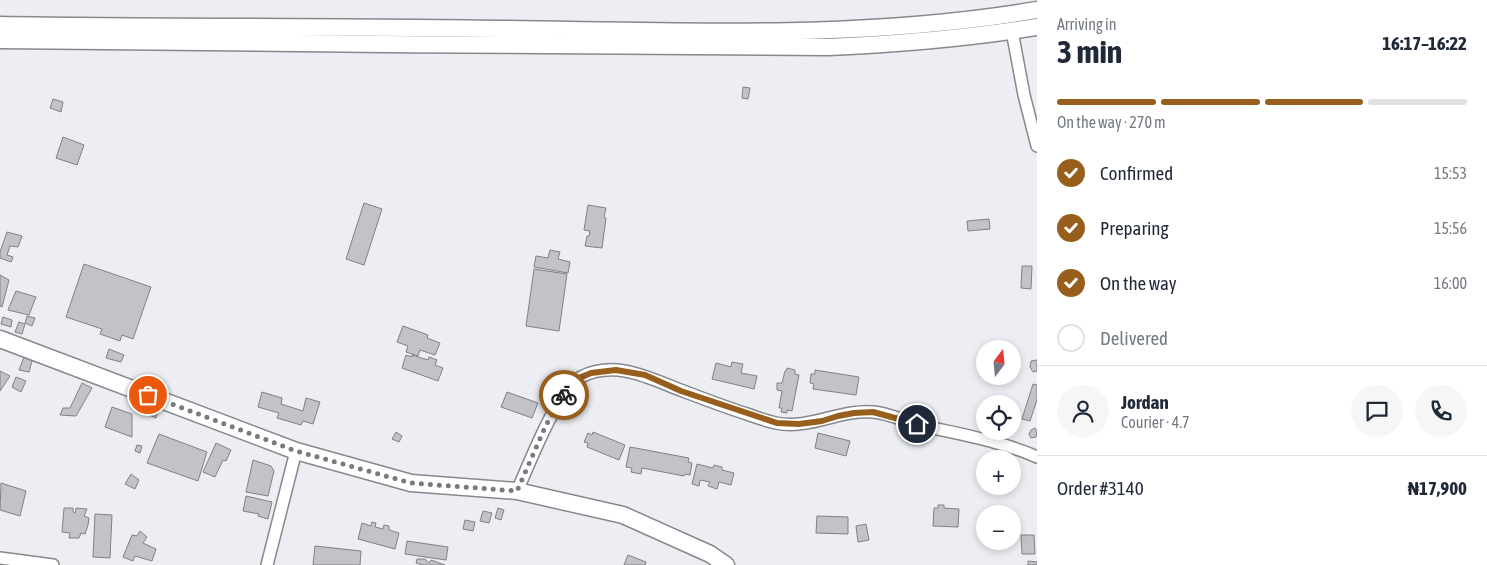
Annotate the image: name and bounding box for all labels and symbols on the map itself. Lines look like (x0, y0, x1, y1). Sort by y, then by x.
north arrow (976, 340, 1021, 385)
courier (539, 370, 589, 420)
pin (127, 374, 169, 416)
pin (896, 403, 938, 445)

